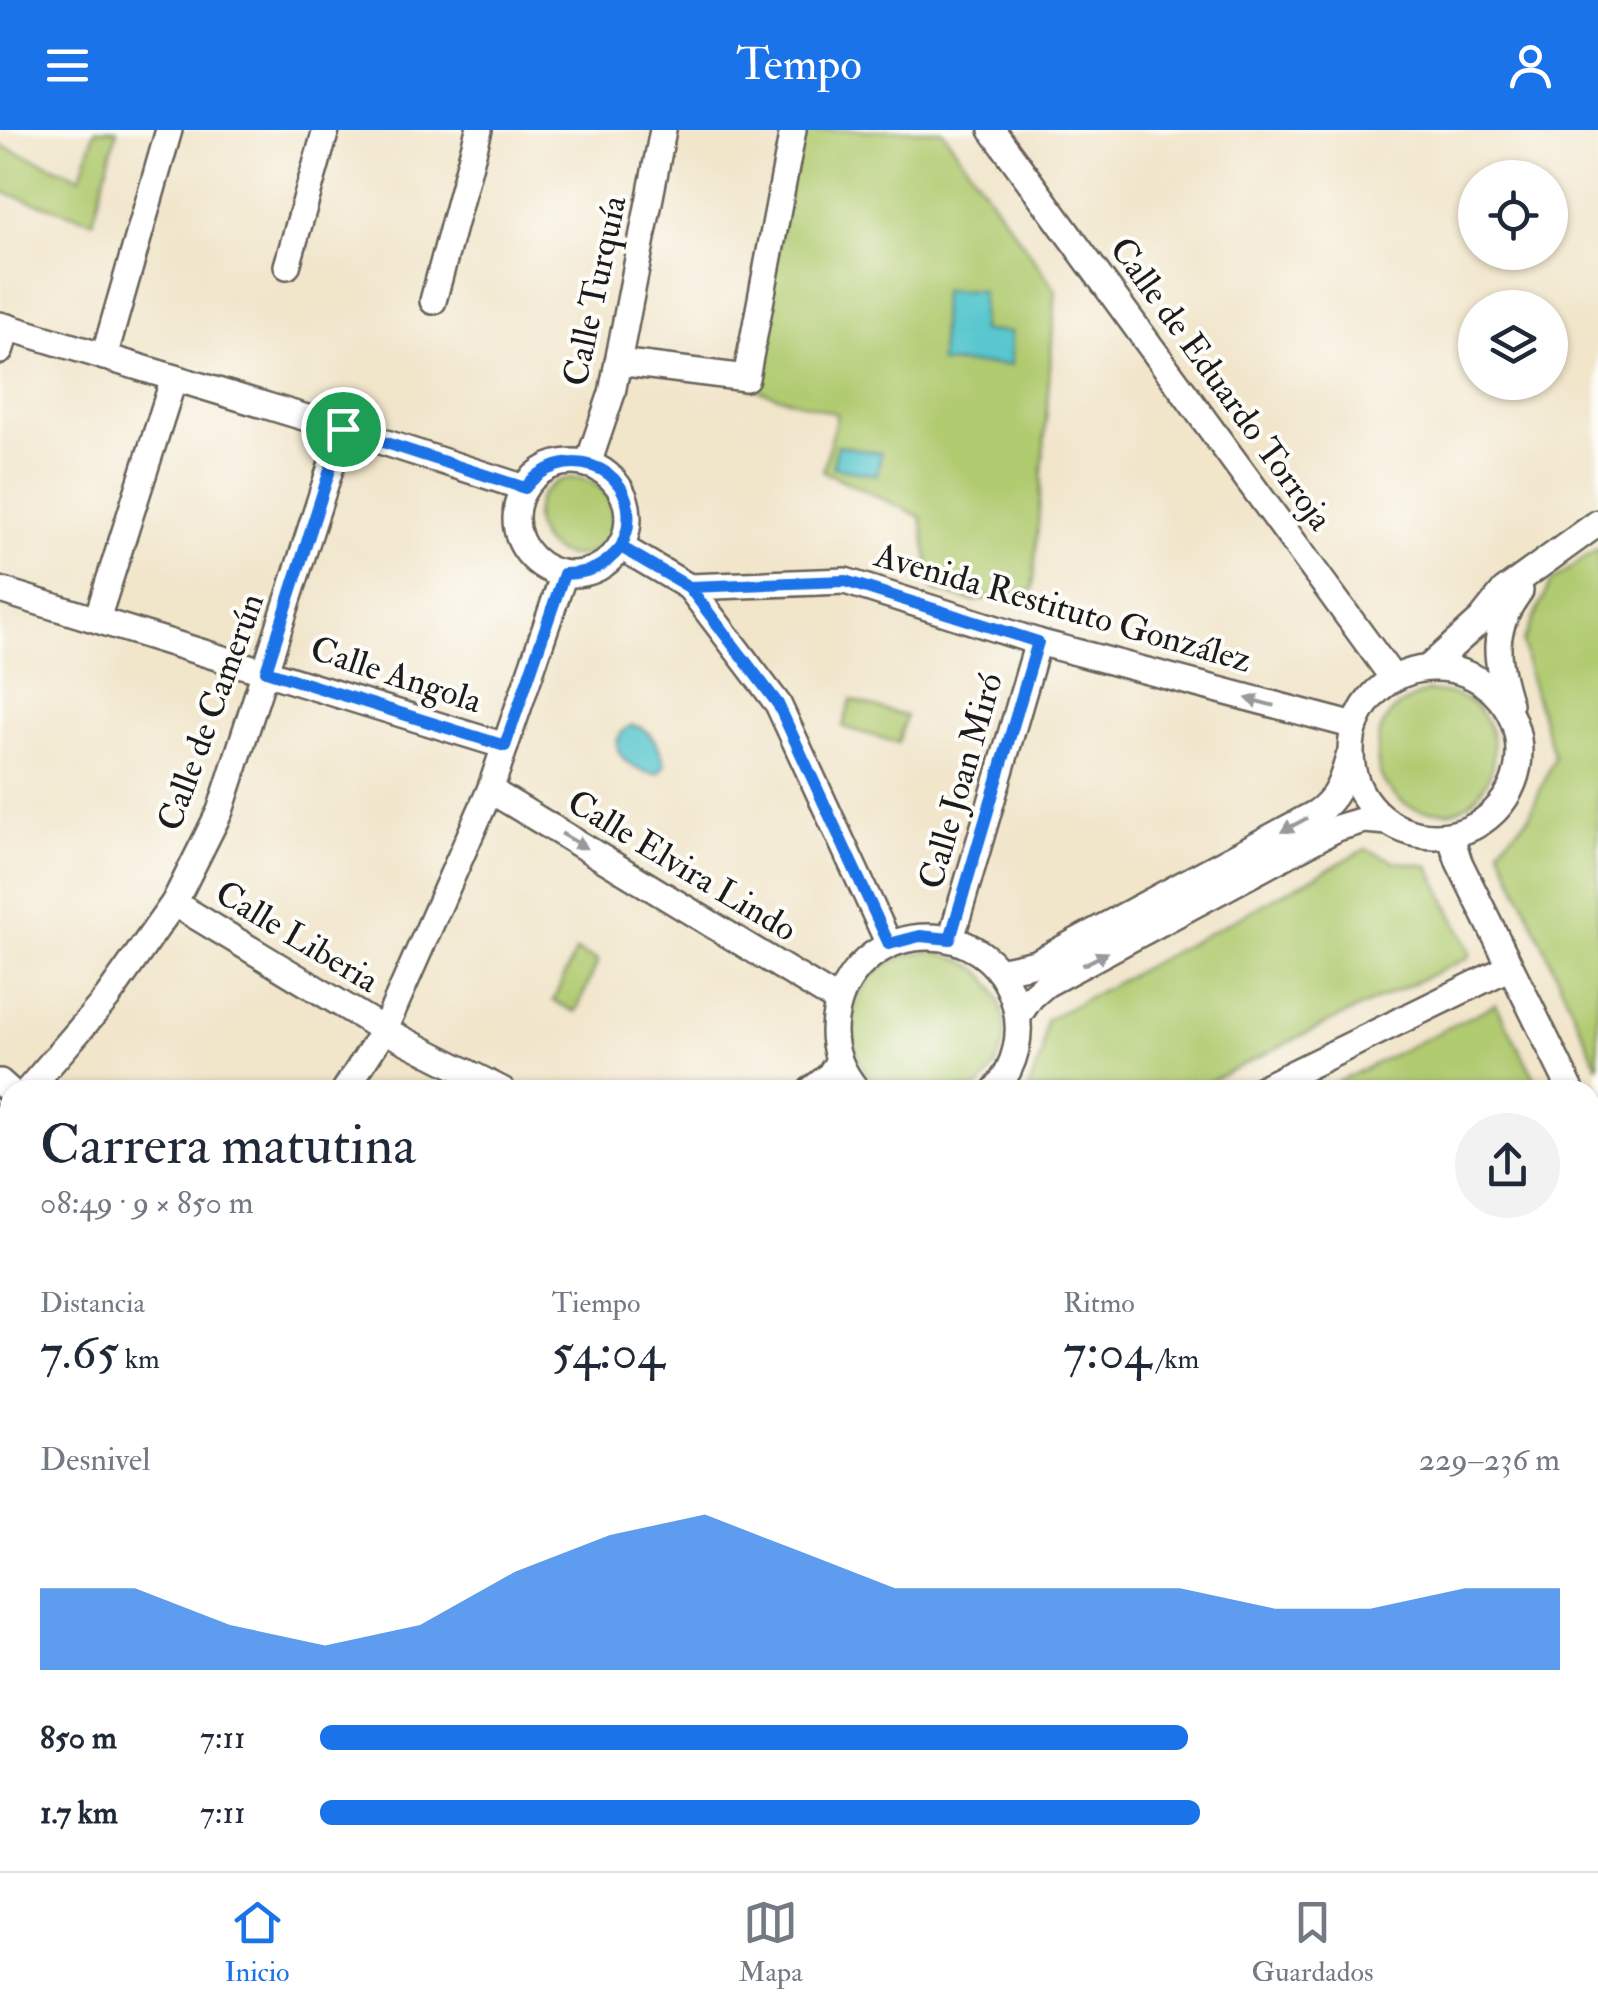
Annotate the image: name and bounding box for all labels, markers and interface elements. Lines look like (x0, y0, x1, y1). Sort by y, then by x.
text: Tempo (736, 37, 862, 93)
icon: menu (40, 38, 95, 93)
icon: person (1503, 38, 1558, 93)
map controls (1458, 160, 1568, 400)
button: locate (1458, 160, 1568, 270)
street label: Calle Turquía (553, 191, 637, 390)
street label: Calle de Eduardo Torroja (1100, 229, 1343, 540)
button: layers (1458, 290, 1568, 400)
pin (301, 387, 386, 472)
icon: arrive (316, 402, 371, 457)
street label: Avenida Restituto González (869, 533, 1256, 683)
street label: Calle de Camerún (148, 587, 274, 837)
street label: Calle Angola (305, 627, 488, 723)
street label: Calle Joan Miró (909, 668, 1013, 894)
one-way arrow (1244, 693, 1275, 709)
street label: Calle Elvira Lindo (559, 780, 805, 952)
one-way arrow (1279, 816, 1308, 833)
one-way arrow (560, 832, 588, 849)
street label: Calle Liberia (207, 871, 387, 1003)
one-way arrow (1080, 951, 1109, 968)
text: Carrera matutina (40, 1111, 416, 1180)
button: share (1455, 1113, 1560, 1218)
text: 08:49 · 9 × 850 m (40, 1183, 253, 1223)
text: Distancia (40, 1286, 145, 1321)
text: Tiempo (552, 1286, 640, 1321)
text: Ritmo (1063, 1286, 1135, 1321)
text: 7.65 (40, 1321, 119, 1384)
text: 54:04 (552, 1321, 664, 1384)
text: 7:04 (1063, 1321, 1151, 1384)
text: km (119, 1342, 160, 1377)
text: /km (1151, 1342, 1199, 1377)
text: Desnivel (40, 1440, 150, 1480)
text: 229–236 m (1419, 1440, 1560, 1480)
text: 850 m (40, 1718, 117, 1758)
text: 7:11 (200, 1718, 245, 1758)
text: 1.7 km (40, 1793, 118, 1833)
text: 7:11 (200, 1793, 245, 1833)
tab: Inicio (224, 1895, 290, 1990)
tab: Mapa (739, 1895, 803, 1990)
tab: Guardados (1252, 1895, 1374, 1990)

